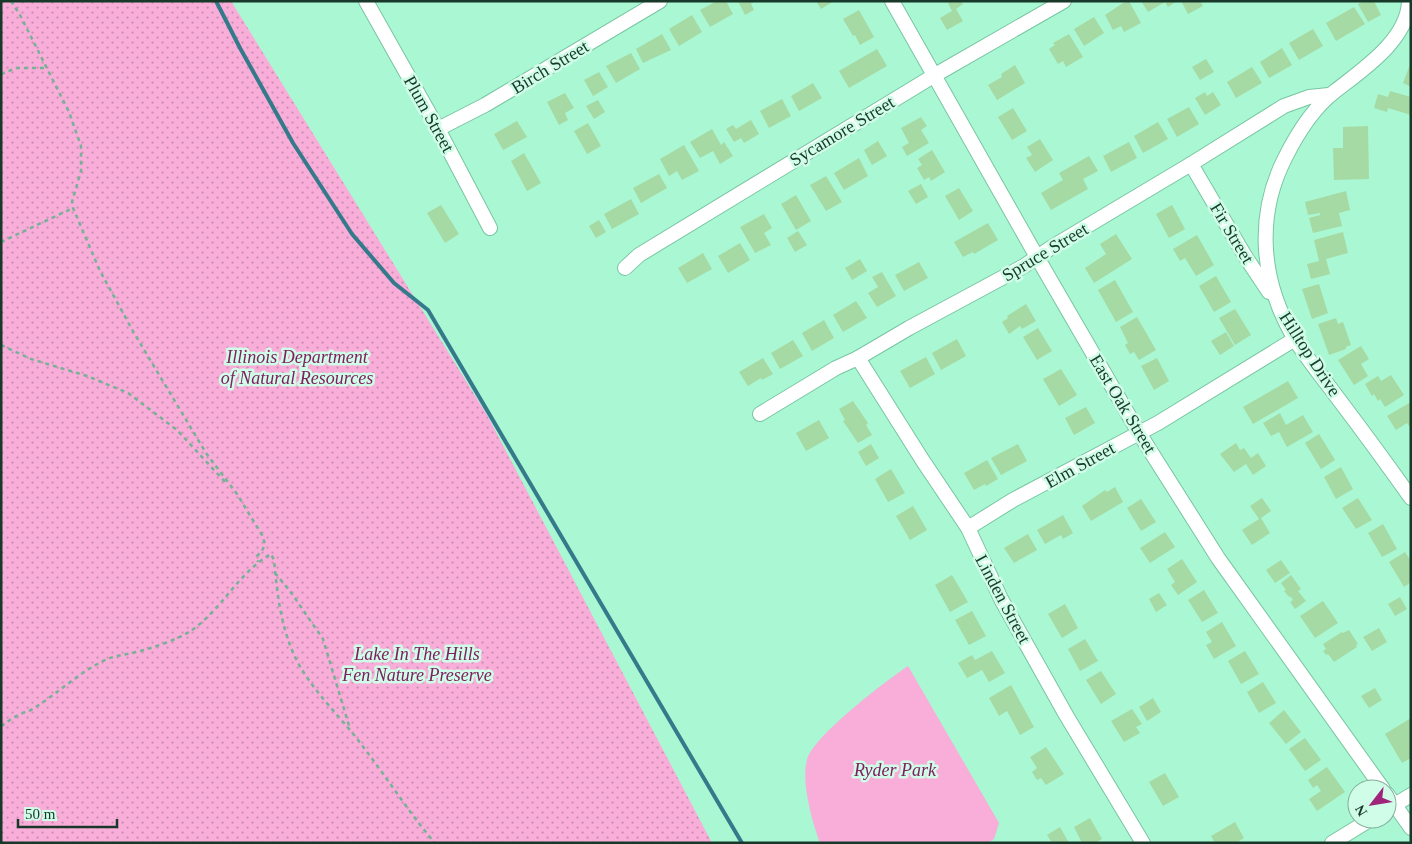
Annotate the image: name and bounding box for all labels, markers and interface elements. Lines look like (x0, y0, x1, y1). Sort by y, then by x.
street label: Birch Street (508, 36, 592, 98)
street label: Plum Street (400, 72, 458, 156)
street label: Sycamore Street (786, 92, 898, 170)
street label: Fir Street (1206, 199, 1258, 267)
street label: Spruce Street (999, 219, 1091, 285)
street label: Hilltop Drive (1275, 308, 1345, 400)
park label: Illinois Department of Natural Resources (221, 347, 373, 388)
street label: East Oak Street (1086, 351, 1160, 457)
street label: Elm Street (1042, 438, 1118, 492)
street label: Linden Street (971, 551, 1035, 647)
park label: Lake In The Hills Fen Nature Preserve (341, 644, 492, 685)
park label: Ryder Park (853, 760, 937, 780)
north arrow (1347, 779, 1397, 829)
scale bar (18, 796, 116, 828)
text: N (1352, 802, 1370, 819)
text: 50 m (25, 806, 56, 822)

